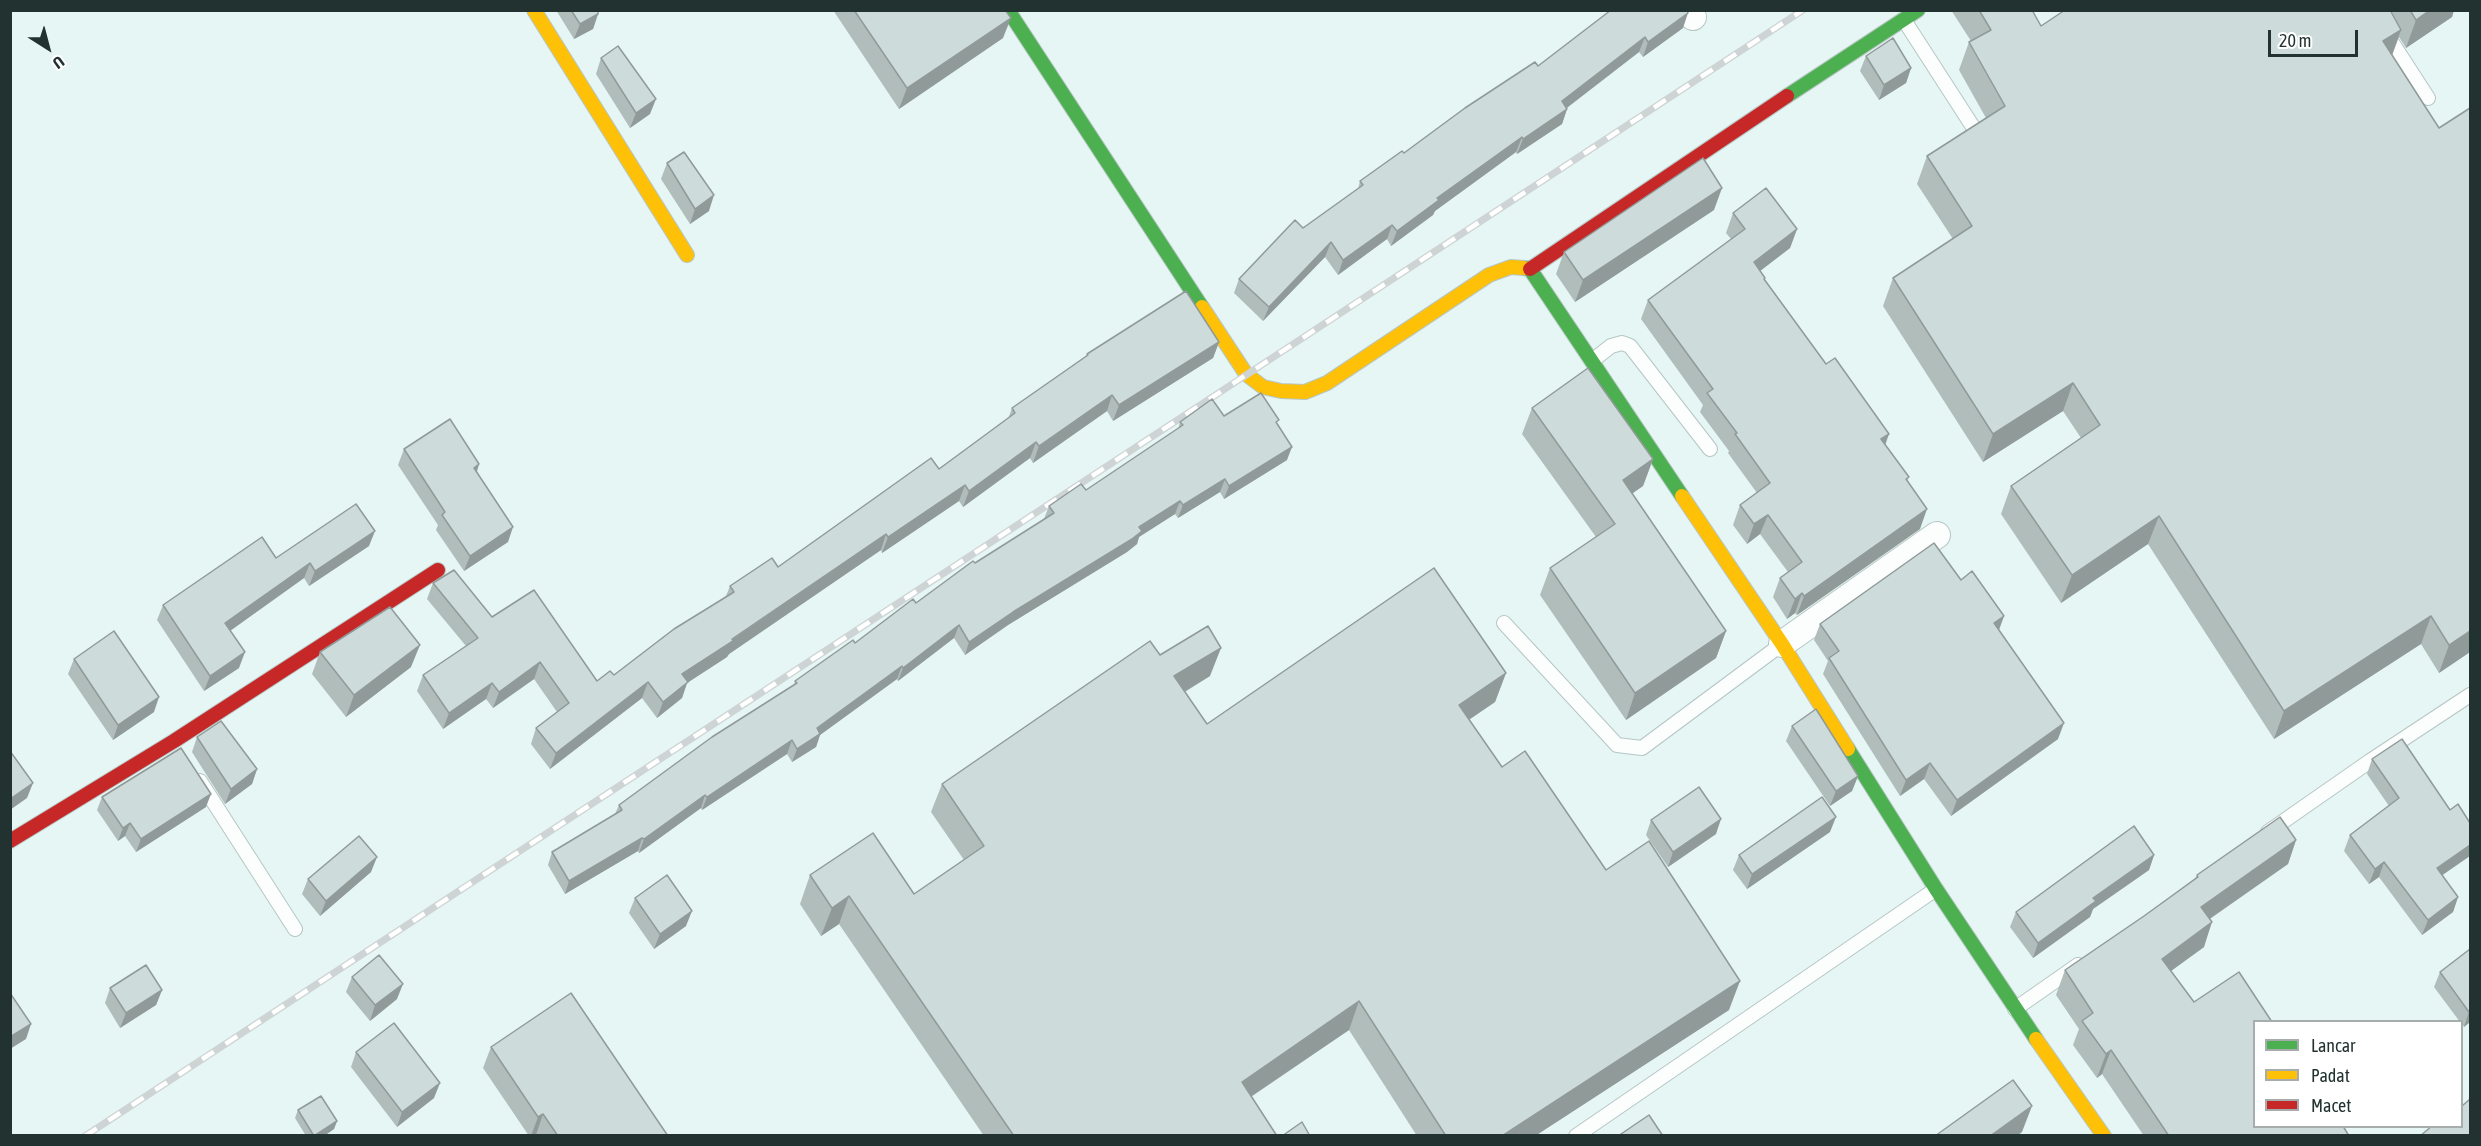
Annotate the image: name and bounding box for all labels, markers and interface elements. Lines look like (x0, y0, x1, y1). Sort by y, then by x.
north arrow (18, 18, 78, 78)
scale bar (2271, 18, 2361, 56)
text: 20 m (2279, 30, 2311, 51)
text: U (49, 52, 68, 73)
legend (2253, 1020, 2463, 1128)
text: Lancar (2311, 1035, 2355, 1056)
text: Padat (2311, 1065, 2350, 1086)
text: Macet (2311, 1095, 2351, 1116)

